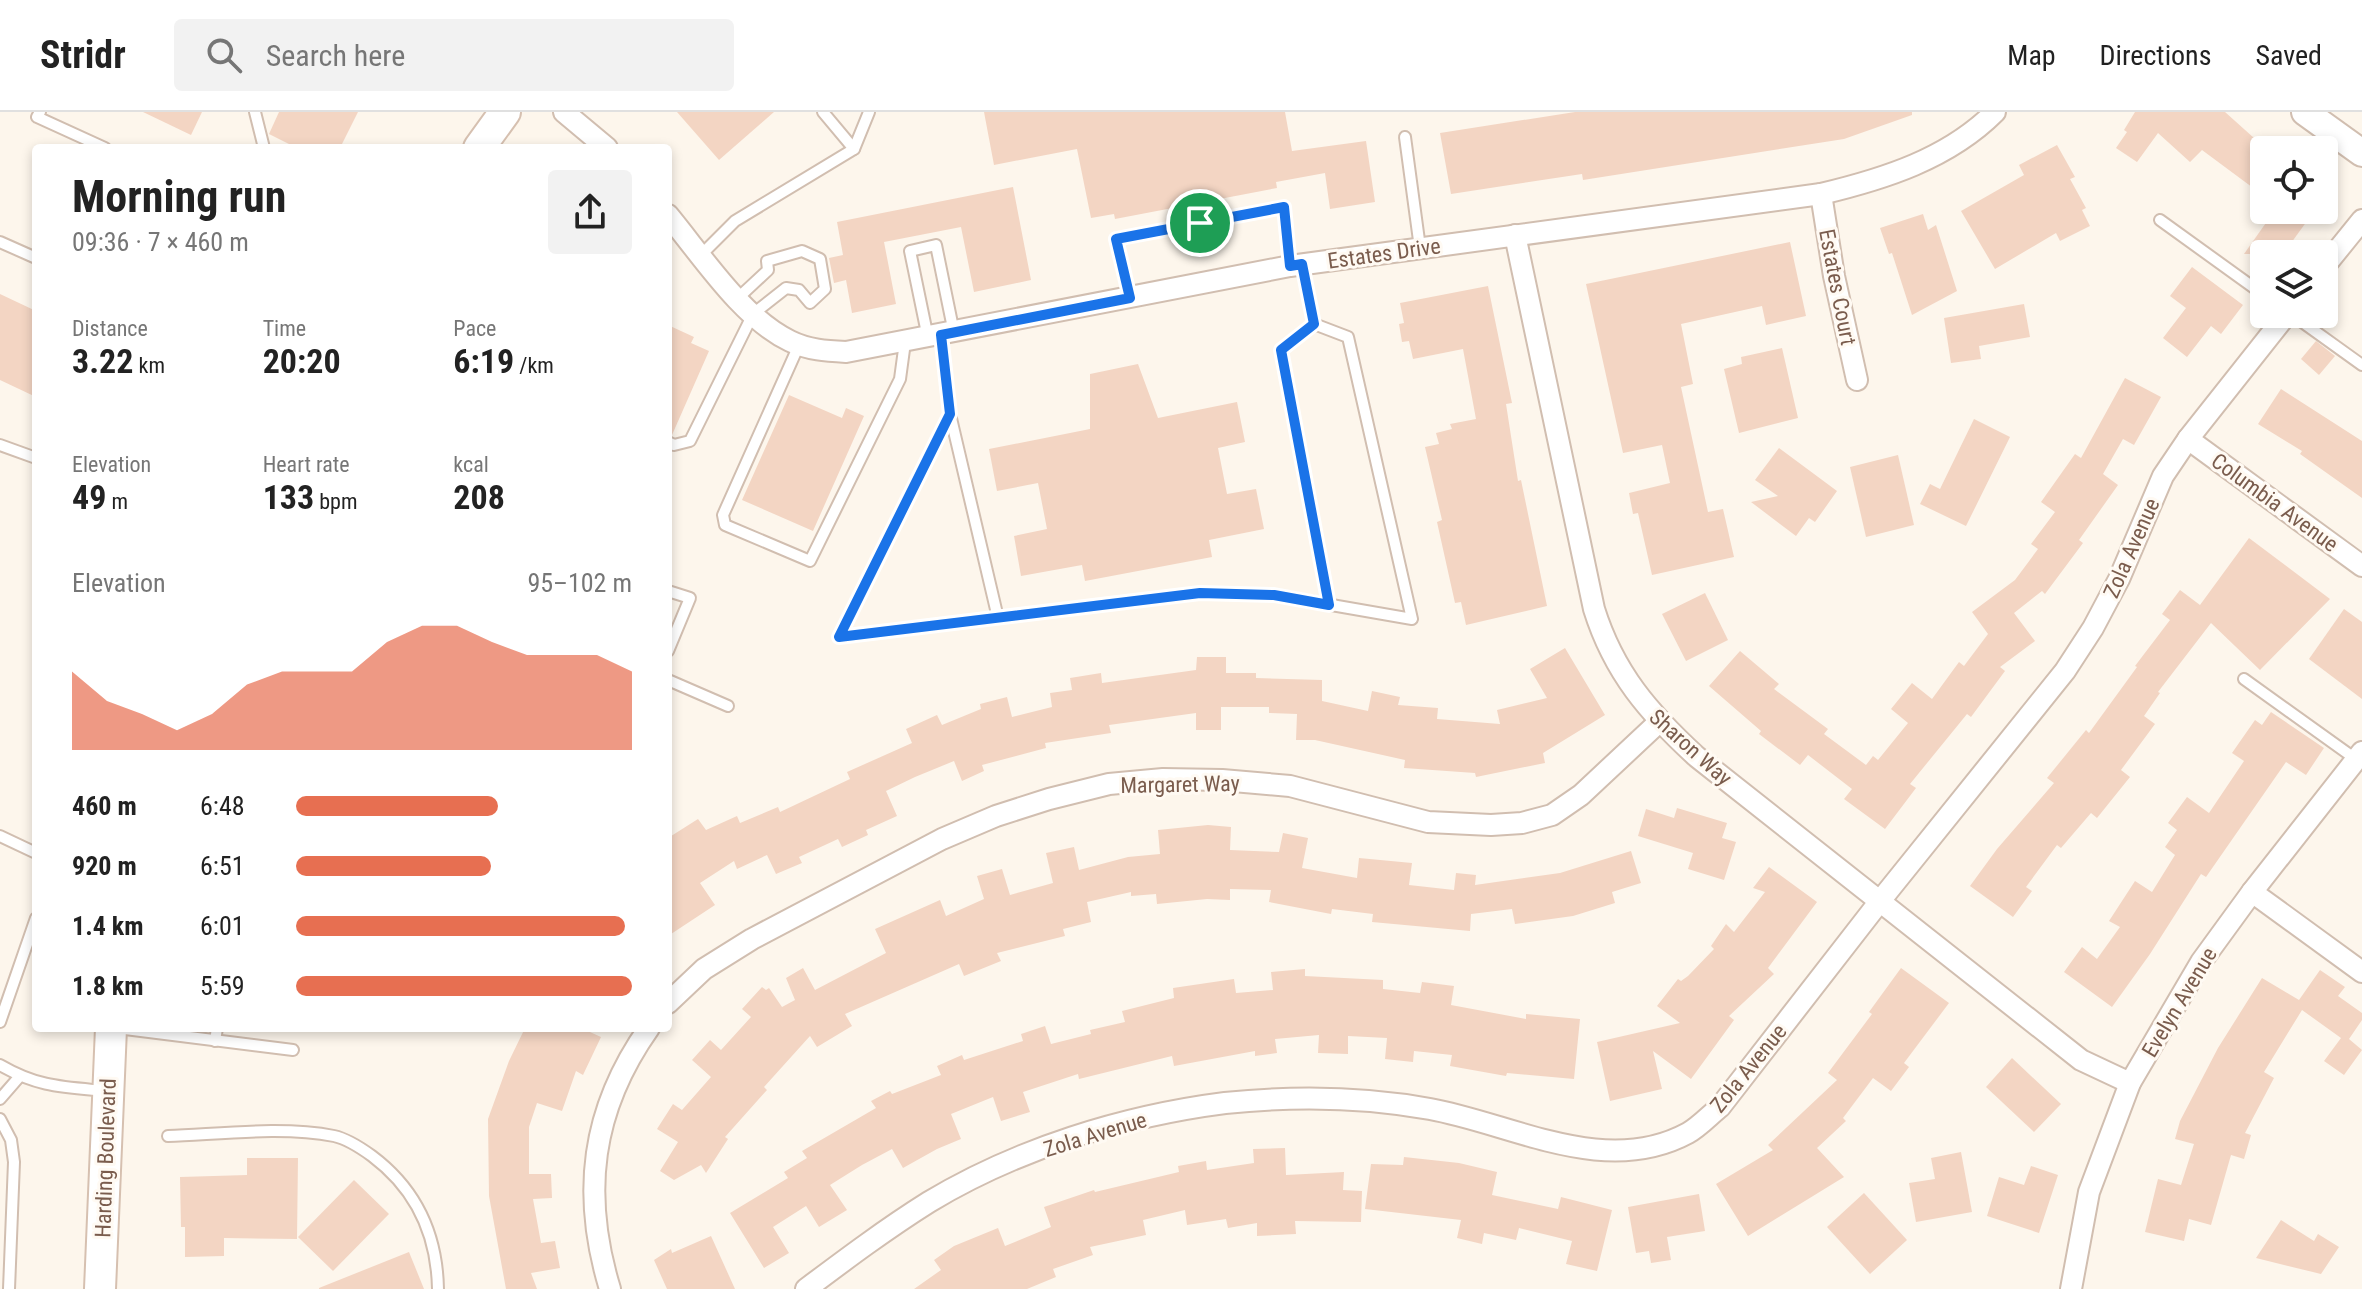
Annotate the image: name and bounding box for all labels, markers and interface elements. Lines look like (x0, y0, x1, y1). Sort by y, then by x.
search box (174, 19, 734, 91)
text: Stridr (40, 33, 126, 77)
icon: search (202, 33, 246, 77)
text: Search here (266, 38, 405, 73)
text: Map (2007, 39, 2056, 72)
text: Directions (2100, 39, 2211, 72)
text: Saved (2255, 39, 2322, 72)
map controls (2250, 136, 2338, 328)
button: locate (2250, 136, 2338, 224)
button: share (548, 170, 632, 254)
text: Morning run (72, 171, 286, 223)
pin (1166, 189, 1234, 257)
icon: arrive (1178, 201, 1222, 245)
text: 09:36 · 7 × 460 m (72, 227, 249, 257)
street label: Estates Court (1814, 227, 1861, 347)
street label: Estates Drive (1326, 233, 1442, 274)
button: layers (2250, 240, 2338, 328)
text: Distance (72, 316, 148, 341)
text: Time (263, 316, 306, 341)
text: Pace (453, 316, 496, 341)
text: 3.22 (72, 341, 133, 381)
text: 20:20 (263, 341, 341, 381)
text: 6:19 (453, 341, 514, 381)
text: km (133, 353, 165, 378)
text: /km (514, 353, 554, 378)
street label: Columbia Avenue (2206, 448, 2343, 557)
text: Elevation (72, 452, 151, 477)
text: Heart rate (263, 452, 350, 477)
text: kcal (453, 452, 489, 477)
text: 49 (72, 477, 106, 517)
text: 133 (263, 477, 314, 517)
text: 208 (453, 477, 505, 517)
text: m (106, 489, 128, 514)
text: bpm (314, 489, 358, 514)
street label: Zola Avenue (2098, 495, 2164, 602)
text: Elevation (72, 568, 166, 598)
text: 95–102 m (527, 568, 632, 598)
street label: Sharon Way (1644, 704, 1737, 791)
street label: Margaret Way (1120, 771, 1240, 798)
text: 460 m (72, 791, 137, 821)
text: 6:48 (200, 791, 245, 821)
text: 920 m (72, 851, 137, 881)
text: 6:51 (200, 851, 245, 881)
text: 1.4 km (72, 911, 144, 941)
text: 6:01 (200, 911, 245, 941)
street label: Evelyn Avenue (2137, 943, 2222, 1062)
text: 1.8 km (72, 971, 144, 1001)
text: 5:59 (200, 971, 245, 1001)
street label: Zola Avenue (1705, 1019, 1792, 1117)
street label: Harding Boulevard (90, 1078, 121, 1238)
street label: Zola Avenue (1041, 1107, 1150, 1162)

